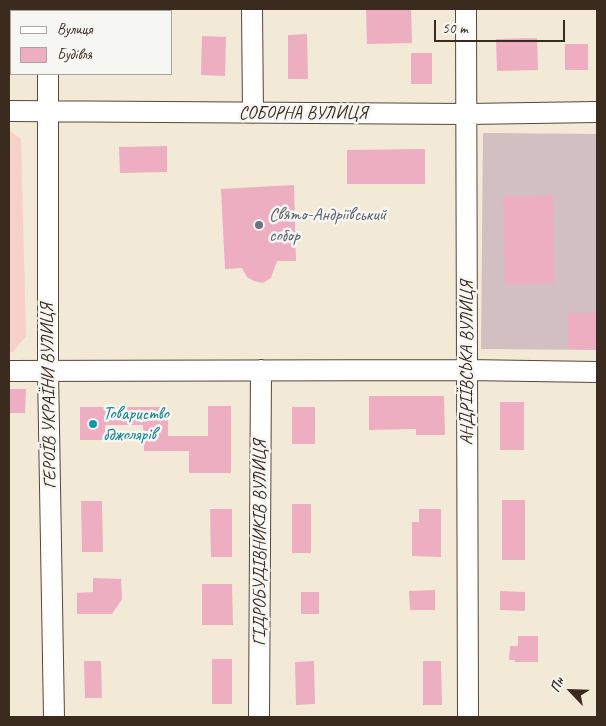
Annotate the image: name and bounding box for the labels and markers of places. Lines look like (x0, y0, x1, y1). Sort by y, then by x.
place label: Свято-Андріївський собор (269, 204, 386, 246)
marker: Свято-Андріївський собор (253, 219, 265, 231)
place label: Товариство бджолярів (103, 403, 169, 446)
marker: Товариство бджолярів (87, 418, 99, 430)

